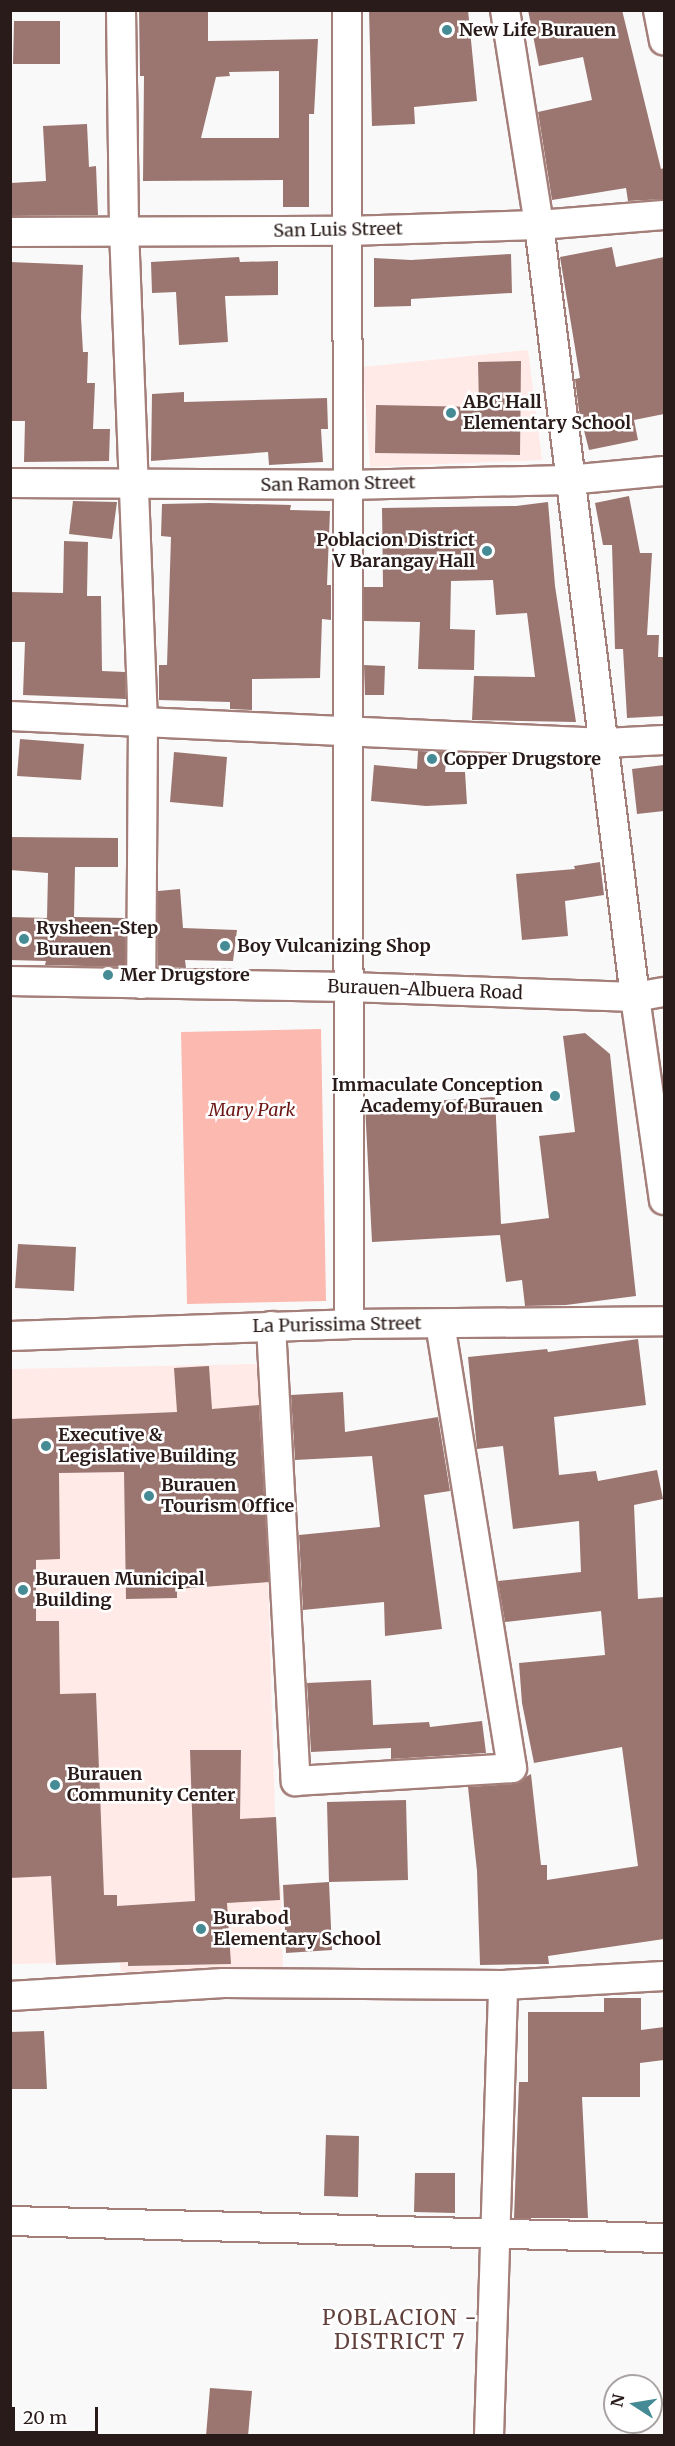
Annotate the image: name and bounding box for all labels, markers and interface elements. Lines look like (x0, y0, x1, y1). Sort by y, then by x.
place label: New Life Burauen (459, 19, 616, 41)
marker: New Life Burauen (440, 23, 454, 37)
street label: San Luis Street (273, 218, 403, 242)
place label: ABC Hall Elementary School (463, 392, 631, 434)
marker: ABC Hall Elementary School (444, 406, 458, 420)
street label: San Ramon Street (260, 472, 416, 496)
place label: Poblacion District V Barangay Hall (316, 530, 475, 572)
marker: Poblacion District V Barangay Hall (480, 544, 494, 558)
place label: Copper Drugstore (444, 748, 601, 770)
marker: Copper Drugstore (425, 752, 439, 766)
place label: Rysheen-Step Burauen (36, 918, 158, 960)
marker: Rysheen-Step Burauen (17, 932, 31, 946)
place label: Boy Vulcanizing Shop (237, 935, 431, 957)
marker: Boy Vulcanizing Shop (218, 939, 232, 953)
place label: Mer Drugstore (120, 964, 250, 986)
marker: Mer Drugstore (101, 968, 115, 982)
street label: Burauen-Albuera Road (327, 976, 523, 1004)
place label: Immaculate Conception Academy of Burauen (332, 1075, 543, 1118)
marker: Immaculate Conception Academy of Burauen (548, 1089, 562, 1103)
park label: Mary Park (209, 1099, 295, 1121)
street label: La Purissima Street (252, 1313, 422, 1337)
place label: Executive & Legislative Building (58, 1425, 236, 1468)
marker: Executive & Legislative Building (39, 1439, 53, 1453)
place label: Burauen Tourism Office (161, 1475, 294, 1518)
marker: Burauen Tourism Office (142, 1489, 156, 1503)
place label: Burauen Municipal Building (35, 1569, 205, 1612)
marker: Burauen Municipal Building (16, 1583, 30, 1597)
place label: Burauen Community Center (67, 1764, 235, 1806)
marker: Burauen Community Center (48, 1778, 62, 1792)
place label: Burabod Elementary School (213, 1908, 381, 1950)
marker: Burabod Elementary School (194, 1922, 208, 1936)
district label: POBLACION - DISTRICT 7 (322, 2305, 478, 2355)
north arrow (603, 2374, 663, 2434)
text: N (606, 2392, 628, 2409)
scale bar (15, 2395, 100, 2433)
text: 20 m (23, 2406, 67, 2429)

